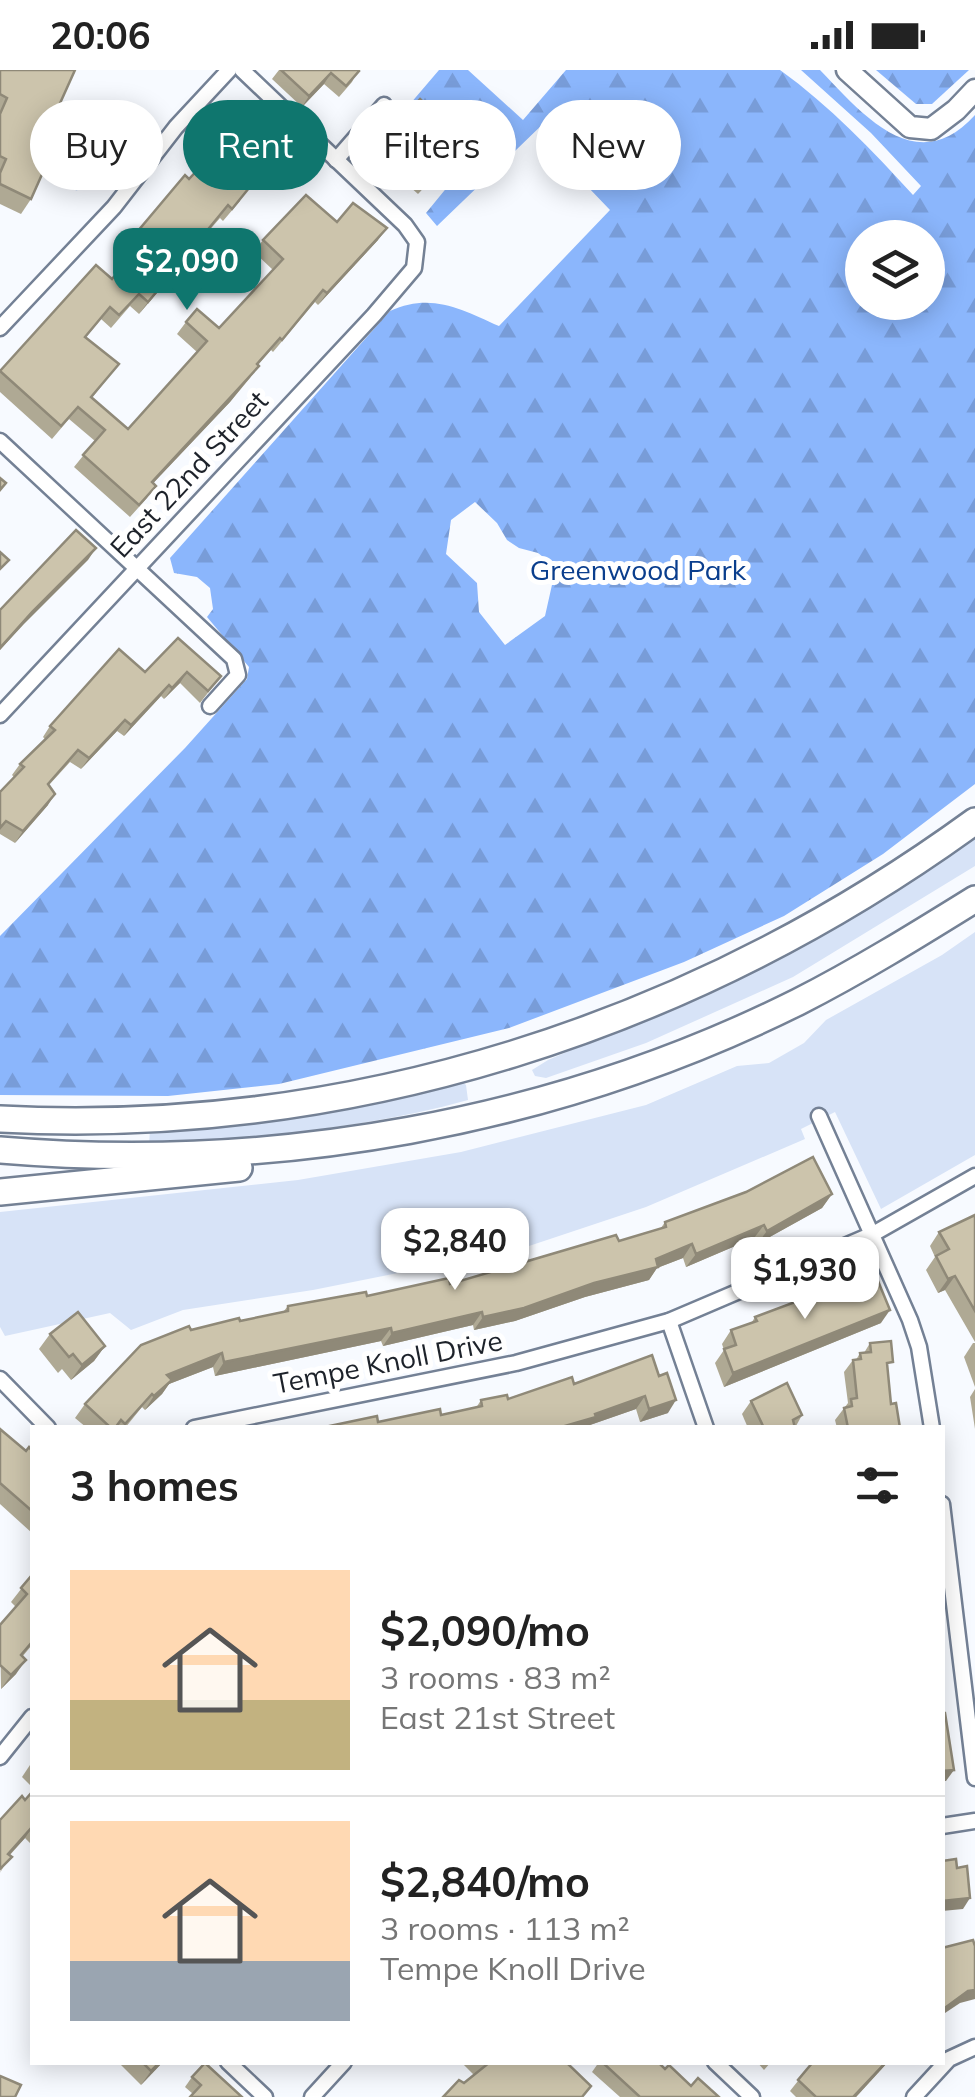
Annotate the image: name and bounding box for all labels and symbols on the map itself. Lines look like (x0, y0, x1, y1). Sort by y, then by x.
pin: $2,090 (106, 228, 268, 313)
street label: East 22nd Street (102, 383, 275, 564)
park label: Greenwood Park (530, 552, 747, 587)
pin: $2,840 (374, 1208, 536, 1293)
pin: $1,930 (724, 1237, 886, 1322)
street label: Tempe Knoll Drive (271, 1322, 505, 1401)

